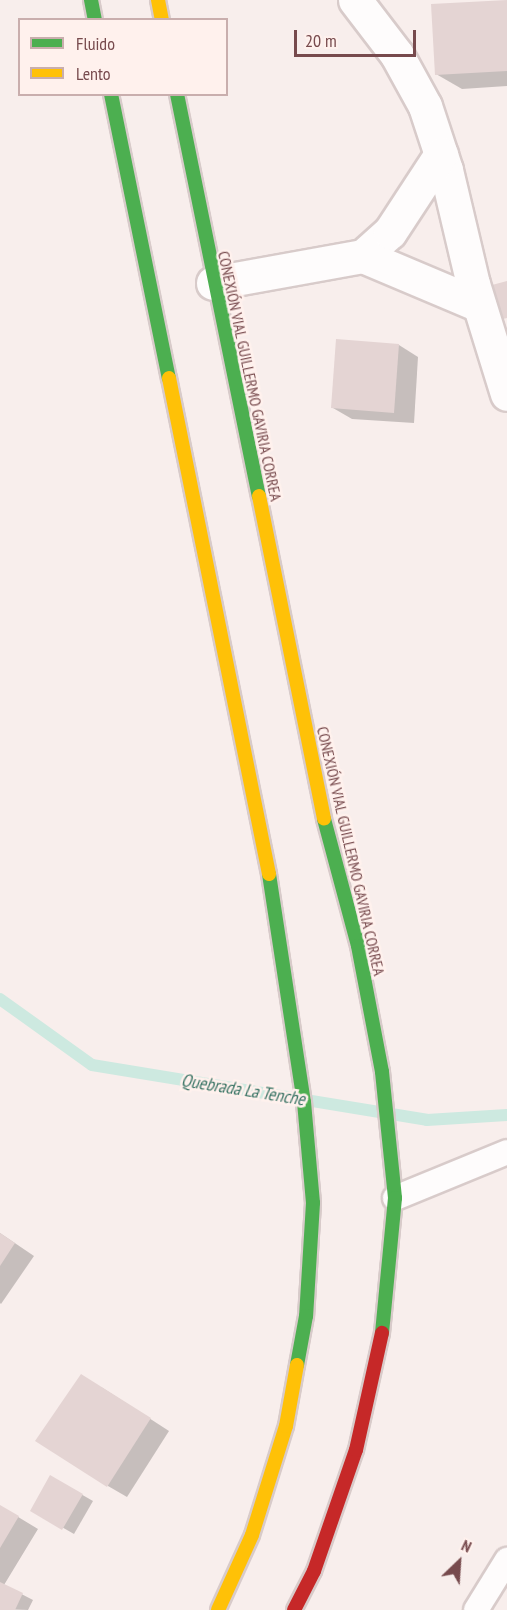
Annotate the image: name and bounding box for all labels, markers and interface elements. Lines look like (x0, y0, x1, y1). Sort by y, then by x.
legend (18, 18, 228, 96)
scale bar (297, 18, 418, 56)
text: 20 m (305, 29, 337, 52)
text: Fluido (76, 32, 115, 55)
text: Lento (76, 62, 111, 85)
street label: CONEXIÓN VIAL GUILLERMO GAVIRIA CORREA (214, 249, 286, 503)
street label: CONEXIÓN VIAL GUILLERMO GAVIRIA CORREA (313, 724, 389, 978)
water label: Quebrada La Tenche (179, 1070, 307, 1110)
north arrow (429, 1532, 489, 1592)
text: N (458, 1535, 475, 1557)

